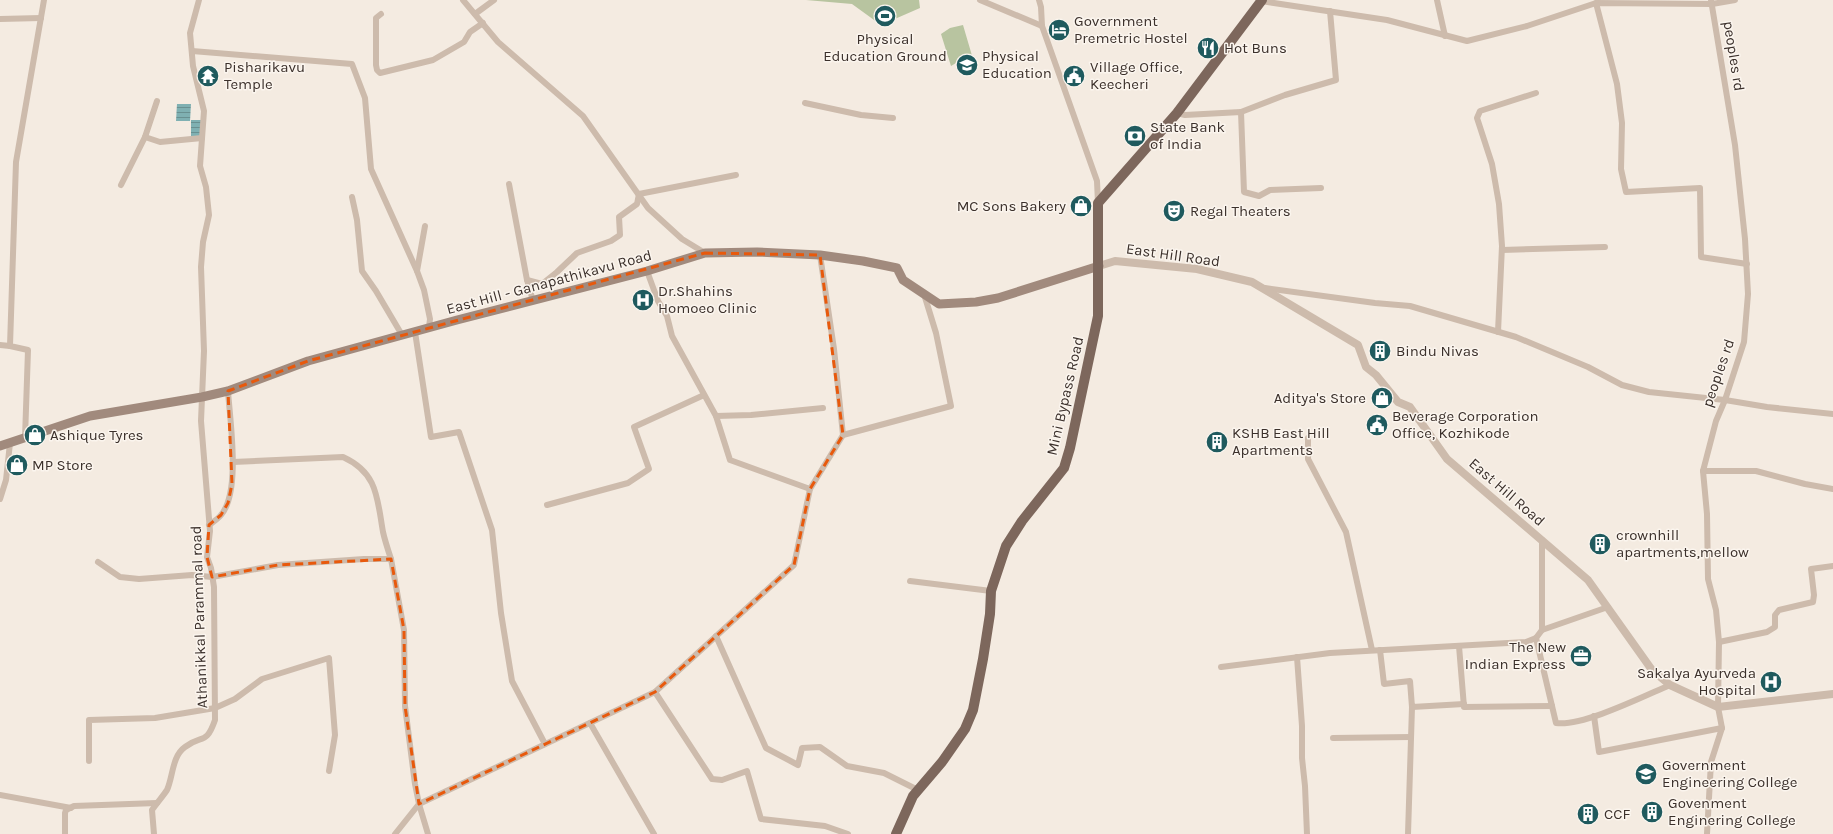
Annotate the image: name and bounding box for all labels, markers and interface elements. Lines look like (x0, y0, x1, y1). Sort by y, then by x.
sports icon: Physical Education Ground (872, 3, 898, 29)
place label: Government Premetric Hostel (1074, 12, 1188, 47)
hotel icon: Government Premetric Hostel (1046, 17, 1072, 43)
street label: peoples rd (1720, 19, 1748, 93)
place label: Physical Education Ground (823, 30, 947, 65)
restaurant icon: Hot Buns (1195, 35, 1221, 61)
place label: Hot Buns (1224, 39, 1287, 57)
place label: Physical Education (982, 47, 1052, 82)
school or university icon: Physical Education (954, 52, 980, 78)
place label: Pisharikavu Temple (224, 58, 305, 93)
place label: Village Office, Keecheri (1090, 58, 1182, 93)
temple icon: Pisharikavu Temple (195, 63, 221, 89)
public building icon: Village Office, Keecheri (1061, 63, 1087, 89)
place label: State Bank of India (1150, 118, 1225, 153)
bank icon: State Bank of India (1122, 123, 1148, 149)
shop icon: MC Sons Bakery (1068, 193, 1094, 219)
place label: MC Sons Bakery (957, 197, 1066, 215)
theatre icon: Regal Theaters (1161, 198, 1187, 224)
place label: Regal Theaters (1190, 202, 1291, 220)
street label: East Hill Road (1125, 239, 1221, 271)
street label: East Hill - Ganapathikavu Road (444, 246, 654, 318)
place label: Dr.Shahins Homoeo Clinic (658, 282, 757, 317)
hospital icon: Dr.Shahins Homoeo Clinic (630, 287, 656, 313)
street label: Mini Bypass Road (1043, 335, 1087, 457)
street label: peoples rd (1698, 336, 1738, 410)
building icon: Bindu Nivas (1367, 338, 1393, 364)
place label: Bindu Nivas (1396, 342, 1479, 360)
shop icon: Aditya's Store (1369, 385, 1395, 411)
place label: Aditya's Store (1274, 389, 1366, 407)
place label: Beverage Corporation Office, Kozhikode (1392, 407, 1539, 442)
public building icon: Beverage Corporation Office, Kozhikode (1364, 412, 1390, 438)
shop icon: Ashique Tyres (22, 422, 48, 448)
place label: KSHB East Hill Apartments (1232, 424, 1330, 459)
place label: Ashique Tyres (50, 426, 143, 444)
building icon: KSHB East Hill Apartments (1204, 429, 1230, 455)
shop icon: MP Store (4, 452, 30, 478)
street label: East Hill Road (1465, 454, 1549, 530)
place label: MP Store (32, 456, 93, 474)
street label: Athanikkal Parammal road (187, 525, 211, 709)
place label: crownhill apartments,mellow (1616, 526, 1749, 561)
building icon: crownhill apartments,mellow (1587, 531, 1613, 557)
place label: The New Indian Express (1465, 638, 1566, 673)
office icon: The New Indian Express (1568, 643, 1594, 669)
place label: Sakalya Ayurveda Hospital (1637, 664, 1756, 699)
hospital icon: Sakalya Ayurveda Hospital (1758, 669, 1784, 695)
place label: Government Engineering College (1662, 756, 1798, 791)
school or university icon: Government Engineering College (1633, 761, 1659, 787)
place label: Govenment Enginering College (1668, 794, 1796, 829)
building icon: Govenment Enginering College (1639, 799, 1665, 825)
building icon: CCF (1575, 801, 1601, 827)
place label: CCF (1604, 805, 1630, 823)

